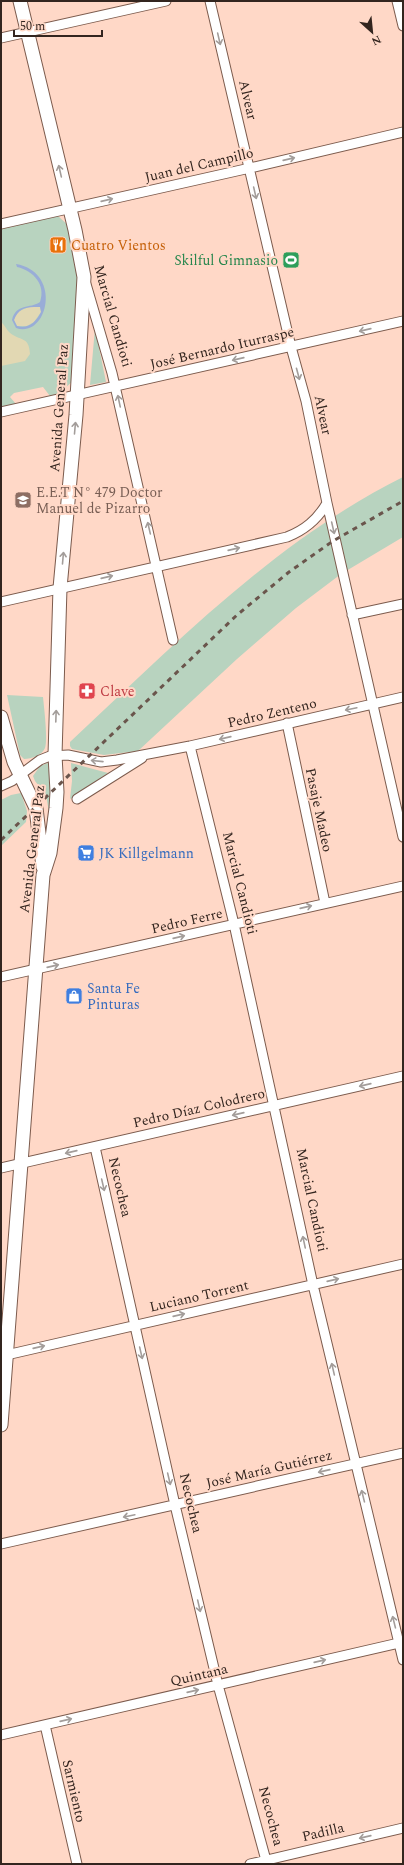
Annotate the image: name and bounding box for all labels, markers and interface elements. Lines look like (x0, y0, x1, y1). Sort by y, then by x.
scale bar (14, 12, 102, 38)
north arrow (352, 12, 392, 52)
text: 50 m (20, 17, 45, 36)
text: N (368, 31, 384, 50)
one-way arrow (216, 32, 223, 45)
street label: Alvear (233, 78, 263, 122)
street label: Juan del Campillo (143, 142, 255, 188)
one-way arrow (282, 155, 295, 163)
one-way arrow (56, 165, 64, 178)
one-way arrow (252, 186, 260, 199)
one-way arrow (100, 196, 113, 204)
restaurant icon: Cuatro Vientos (48, 235, 68, 255)
place label: Cuatro Vientos (71, 235, 166, 256)
place label: Skilful Gimnasio (174, 250, 278, 271)
sports icon: Skilful Gimnasio (281, 250, 301, 270)
street label: Marcial Candioti (88, 262, 138, 370)
street label: José Bernardo Iturraspe (148, 321, 296, 375)
one-way arrow (359, 326, 372, 334)
street label: Avenida General Paz (44, 343, 74, 473)
one-way arrow (232, 356, 245, 363)
one-way arrow (295, 367, 303, 380)
street label: Alvear (309, 393, 338, 437)
one-way arrow (114, 395, 122, 408)
one-way arrow (71, 422, 79, 435)
place label: E.E.T N° 479 Doctor Manuel de Pizarro (36, 482, 163, 519)
school or university icon: E.E.T N° 479 Doctor Manuel de Pizarro (13, 490, 33, 510)
one-way arrow (329, 521, 337, 534)
one-way arrow (144, 522, 152, 535)
one-way arrow (227, 544, 240, 552)
one-way arrow (59, 552, 67, 565)
one-way arrow (100, 573, 113, 581)
pharmacy icon: Clave (77, 681, 97, 701)
place label: Clave (100, 681, 135, 702)
street label: Pedro Zenteno (225, 693, 319, 733)
one-way arrow (345, 706, 358, 714)
one-way arrow (52, 710, 60, 723)
one-way arrow (218, 735, 231, 742)
one-way arrow (91, 757, 104, 764)
street label: Pasaje Madeo (300, 766, 338, 854)
street label: Avenida General Paz (14, 784, 50, 914)
street label: Marcial Candioti (217, 829, 263, 937)
supermarket icon: JK Killgelmann (76, 843, 96, 863)
place label: JK Killgelmann (99, 843, 194, 864)
street label: Pedro Ferre (149, 903, 225, 939)
one-way arrow (299, 903, 312, 911)
one-way arrow (173, 932, 186, 940)
one-way arrow (46, 962, 59, 970)
place label: Santa Fe Pinturas (87, 978, 140, 1015)
shop icon: Santa Fe Pinturas (64, 986, 84, 1006)
one-way arrow (359, 1081, 372, 1089)
street label: Pedro Díaz Colodrero (131, 1083, 267, 1133)
one-way arrow (232, 1110, 245, 1118)
street label: Marcial Candioti (291, 1146, 333, 1254)
one-way arrow (64, 1149, 77, 1157)
street label: Necochea (103, 1155, 137, 1219)
one-way arrow (99, 1178, 107, 1191)
one-way arrow (300, 1236, 308, 1249)
street label: Luciano Torrent (147, 1274, 251, 1318)
one-way arrow (327, 1276, 340, 1284)
one-way arrow (172, 1310, 185, 1318)
one-way arrow (32, 1343, 45, 1351)
one-way arrow (137, 1346, 145, 1359)
one-way arrow (329, 1363, 337, 1376)
street label: José María Gutiérrez (204, 1444, 334, 1494)
one-way arrow (318, 1468, 331, 1476)
street label: Necochea (174, 1471, 208, 1535)
one-way arrow (166, 1473, 174, 1486)
one-way arrow (359, 1489, 367, 1502)
one-way arrow (123, 1512, 136, 1520)
one-way arrow (196, 1599, 204, 1612)
one-way arrow (389, 1616, 397, 1629)
one-way arrow (313, 1657, 326, 1665)
street label: Quintana (168, 1658, 230, 1692)
one-way arrow (186, 1686, 199, 1694)
one-way arrow (60, 1716, 73, 1723)
street label: Sarmiento (57, 1757, 91, 1825)
street label: Necochea (253, 1784, 289, 1848)
street label: Padilla (300, 1817, 346, 1847)
one-way arrow (359, 1834, 372, 1841)

